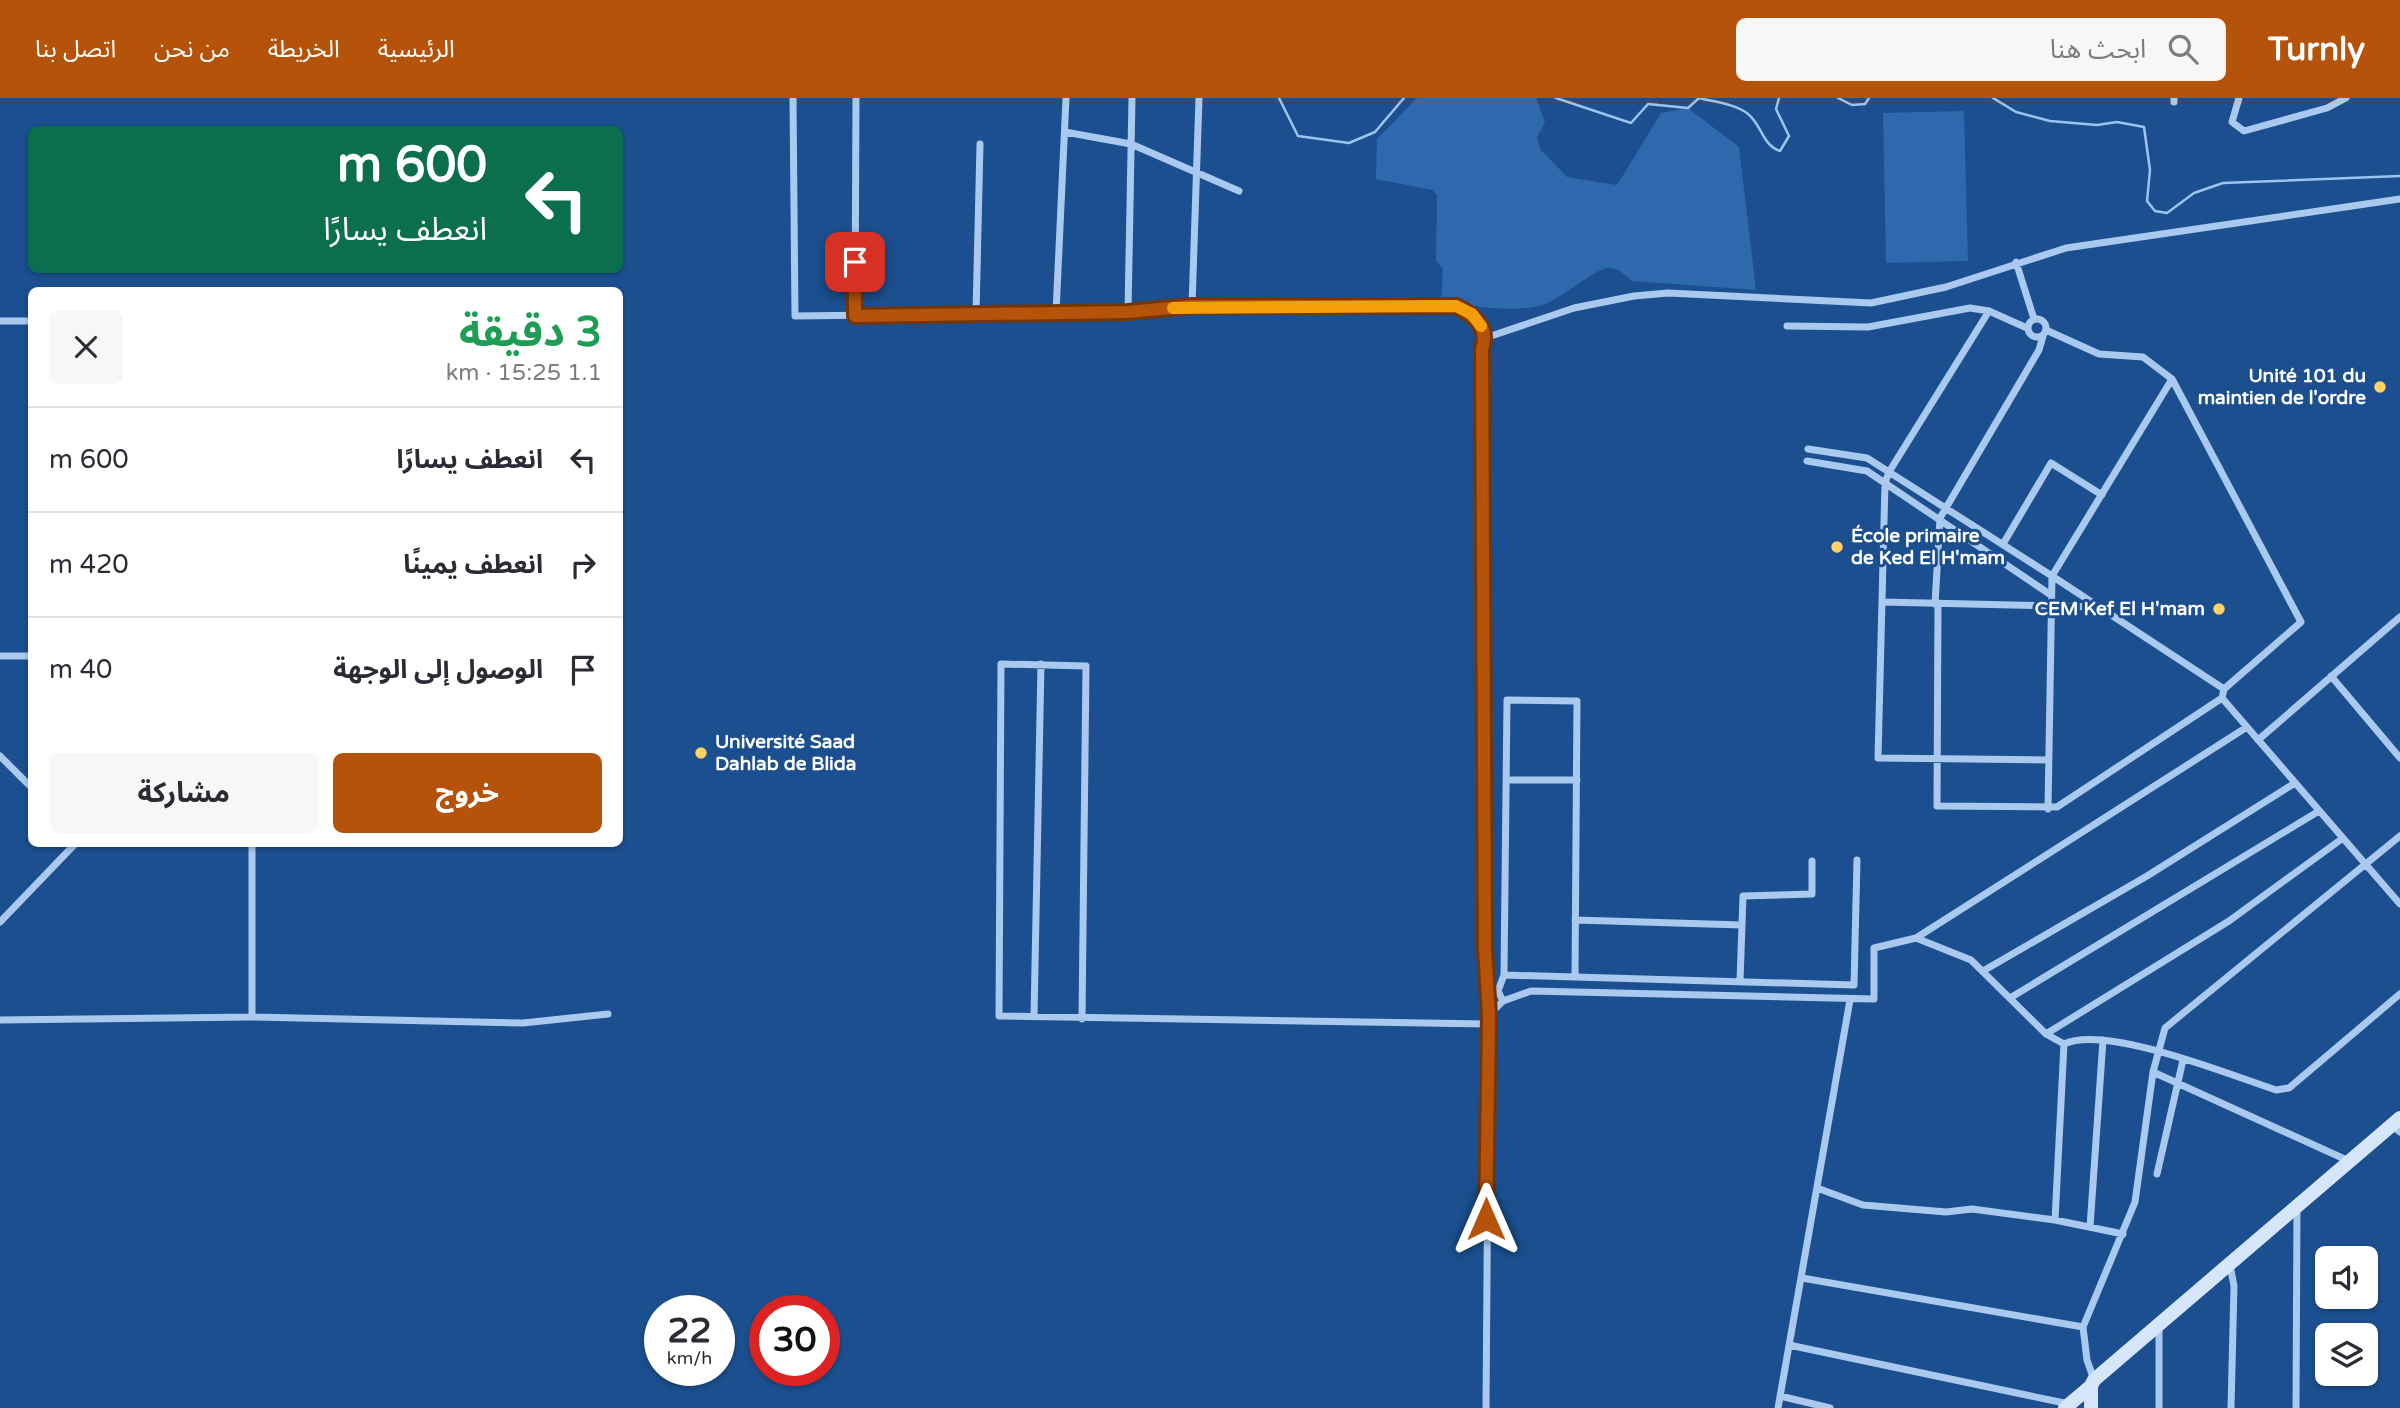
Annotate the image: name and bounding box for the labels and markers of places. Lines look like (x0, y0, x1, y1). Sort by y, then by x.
pin (825, 232, 885, 292)
place label: Unité 101 du maintien de l'ordre (2198, 365, 2366, 409)
marker: Unité 101 du maintien de l'ordre (2372, 379, 2388, 395)
place label: École primaire de Ked El H'mam (1851, 524, 2005, 569)
marker: École primaire de Ked El H'mam (1829, 539, 1845, 555)
place label: CEM Kef El H'mam (2035, 598, 2205, 620)
marker: CEM Kef El H'mam (2211, 601, 2227, 617)
place label: Université Saad Dahlab de Blida (715, 731, 857, 775)
marker: Université Saad Dahlab de Blida (693, 745, 709, 761)

